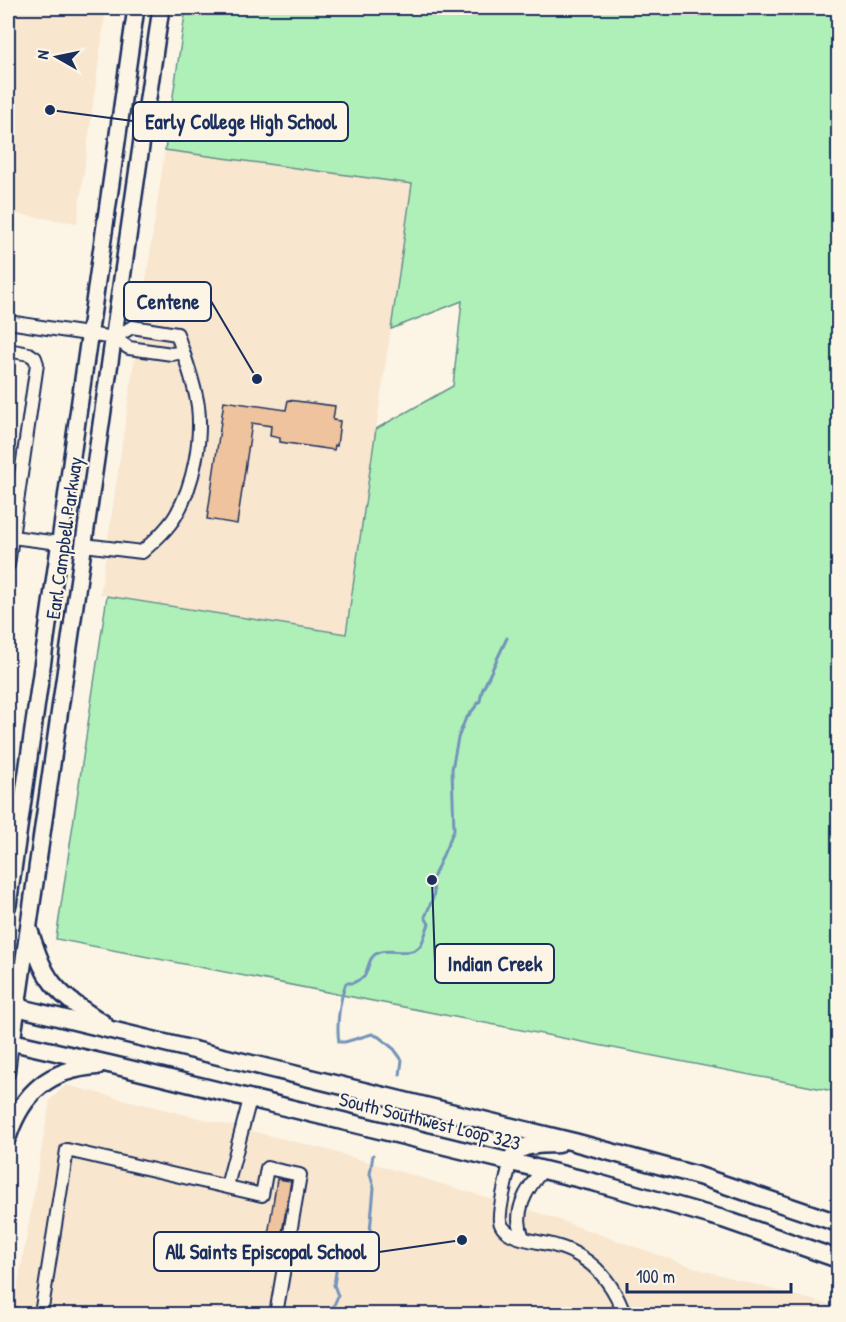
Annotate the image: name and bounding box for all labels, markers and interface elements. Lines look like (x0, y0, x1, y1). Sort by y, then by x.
north arrow (27, 27, 87, 87)
text: N (31, 48, 54, 61)
callout: Early College High School (133, 102, 348, 141)
text: Early College High School (145, 107, 337, 137)
callout: Centene (124, 282, 211, 321)
text: Centene (137, 287, 200, 316)
street label: Earl Campbell Parkway (39, 455, 88, 621)
callout: Indian Creek (435, 944, 554, 983)
text: Indian Creek (448, 949, 543, 978)
street label: South Southwest Loop 323 (337, 1085, 524, 1156)
callout: All Saints Episcopal School (154, 1232, 379, 1271)
text: All Saints Episcopal School (166, 1237, 367, 1267)
scale bar (627, 1256, 790, 1294)
text: 100 m (636, 1264, 675, 1289)

